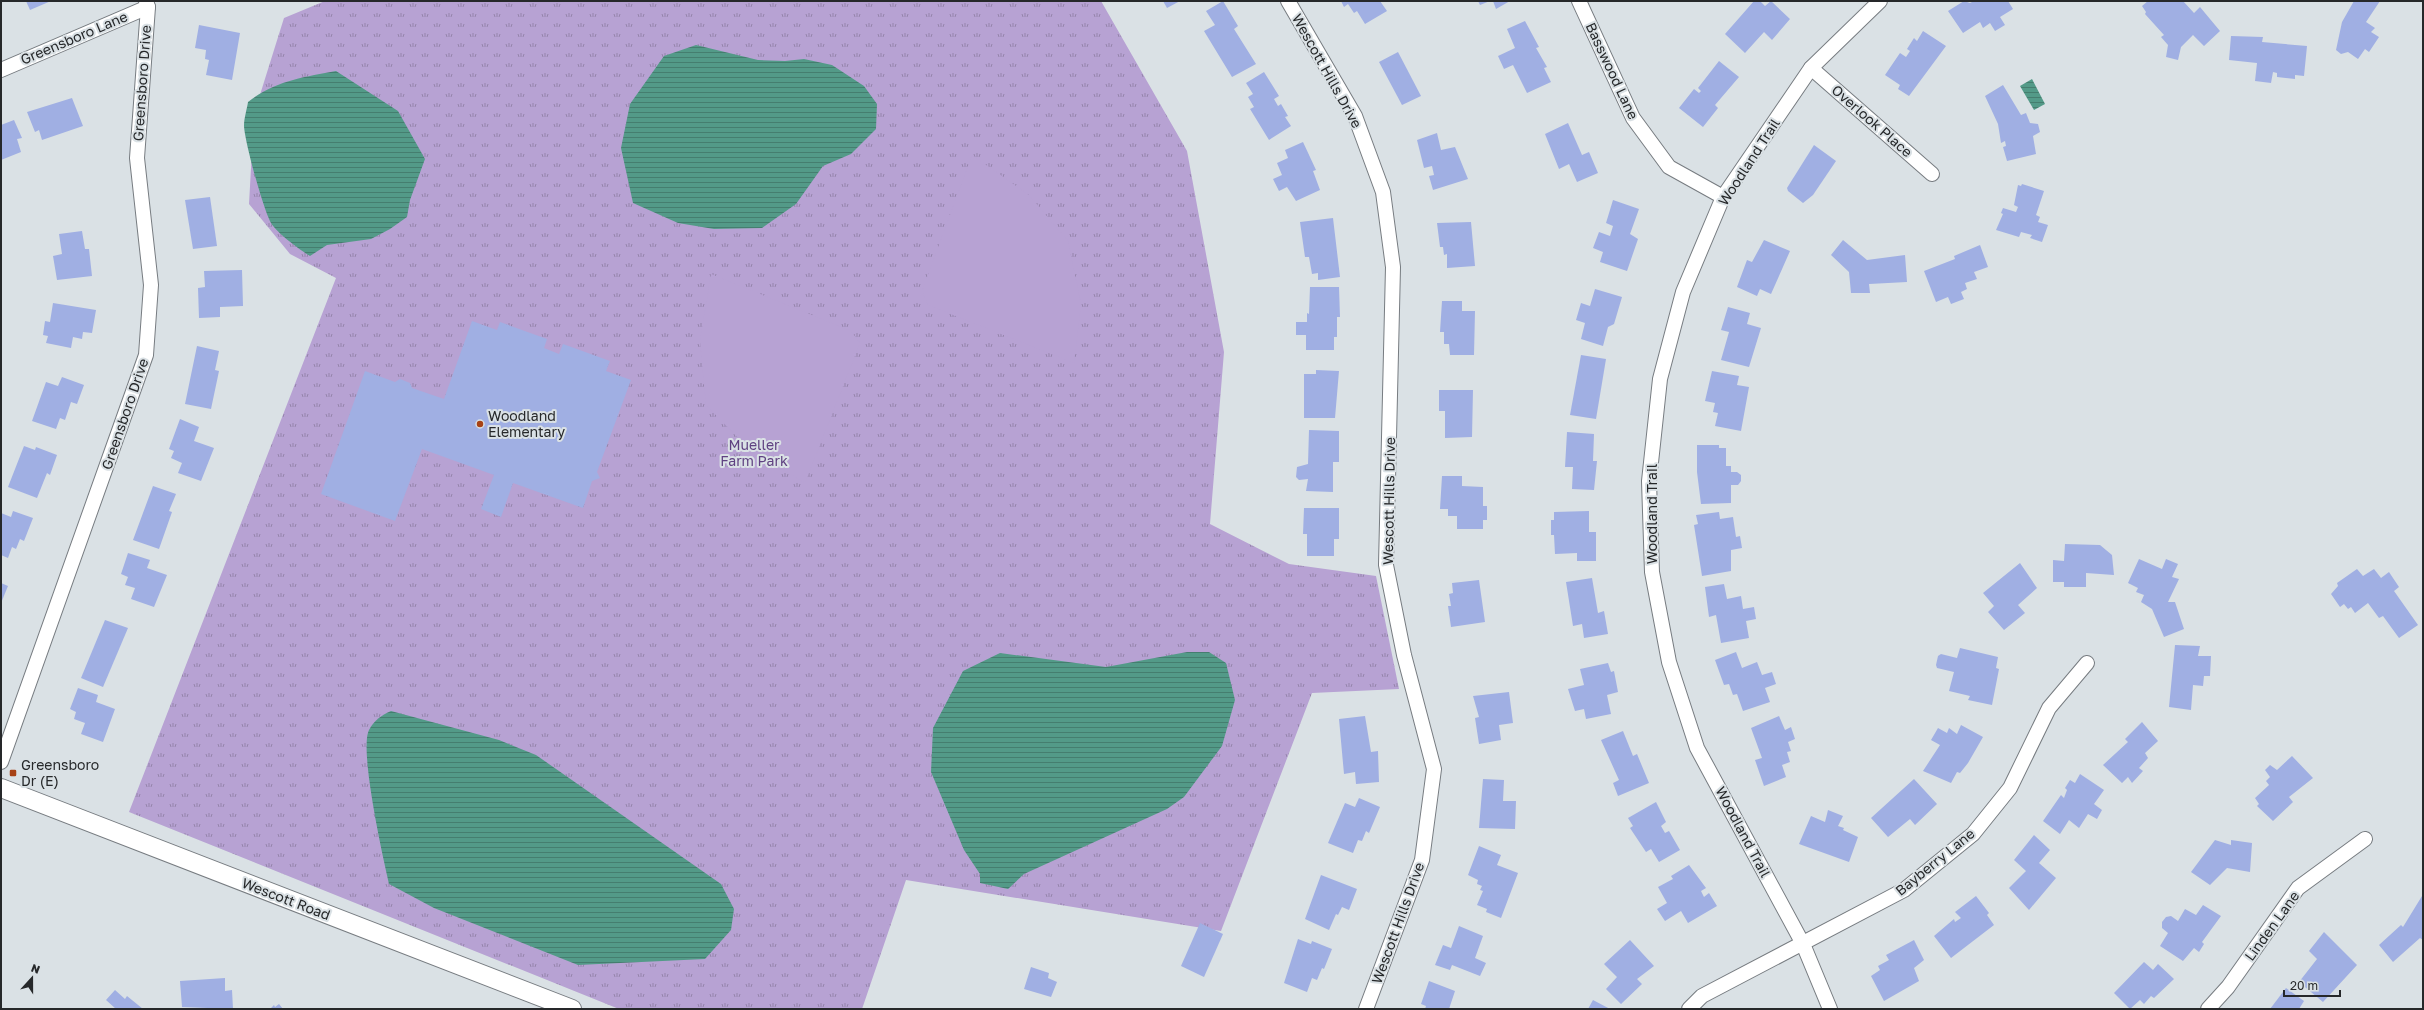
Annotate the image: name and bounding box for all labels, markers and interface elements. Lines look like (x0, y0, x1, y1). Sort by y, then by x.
street label: Greensboro Lane (18, 7, 130, 68)
street label: Wescott Hills Drive (1289, 11, 1366, 131)
street label: Basswood Lane (1583, 20, 1642, 122)
street label: Greensboro Drive (129, 24, 154, 142)
street label: Overlook Place (1828, 81, 1916, 160)
street label: Woodland Trail (1714, 115, 1783, 208)
street label: Greensboro Drive (98, 356, 152, 472)
place label: Woodland Elementary (488, 407, 565, 440)
marker: Woodland Elementary (475, 419, 485, 429)
park label: Mueller Farm Park (720, 436, 788, 469)
street label: Wescott Hills Drive (1379, 437, 1398, 565)
street label: Woodland Trail (1643, 464, 1660, 564)
place label: Greensboro Dr (E) (21, 756, 99, 789)
marker: Greensboro Dr (E) (8, 768, 18, 778)
street label: Woodland Trail (1712, 783, 1774, 880)
street label: Bayberry Lane (1892, 824, 1978, 899)
street label: Wescott Hills Drive (1368, 860, 1427, 986)
street label: Wescott Road (240, 874, 333, 923)
street label: Linden Lane (2241, 888, 2303, 964)
north arrow (12, 958, 52, 998)
text: N (30, 961, 42, 976)
scale bar (2284, 972, 2340, 998)
text: 20 m (2290, 978, 2318, 993)

